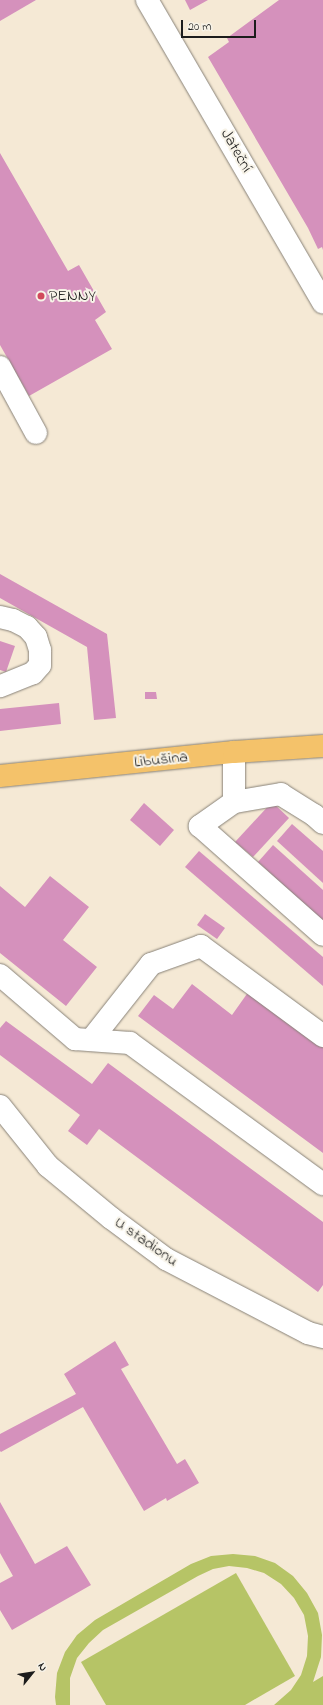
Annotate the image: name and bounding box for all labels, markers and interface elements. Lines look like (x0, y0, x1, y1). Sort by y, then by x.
scale bar (183, 12, 258, 38)
text: 20 m (188, 18, 211, 36)
street label: Jateční (216, 126, 256, 176)
place label: PENNY (49, 286, 96, 306)
marker: PENNY (36, 291, 46, 301)
street label: Libušina (133, 748, 189, 772)
street label: U stadionu (110, 1213, 182, 1271)
north arrow (12, 1653, 52, 1693)
text: N (34, 1660, 51, 1674)

